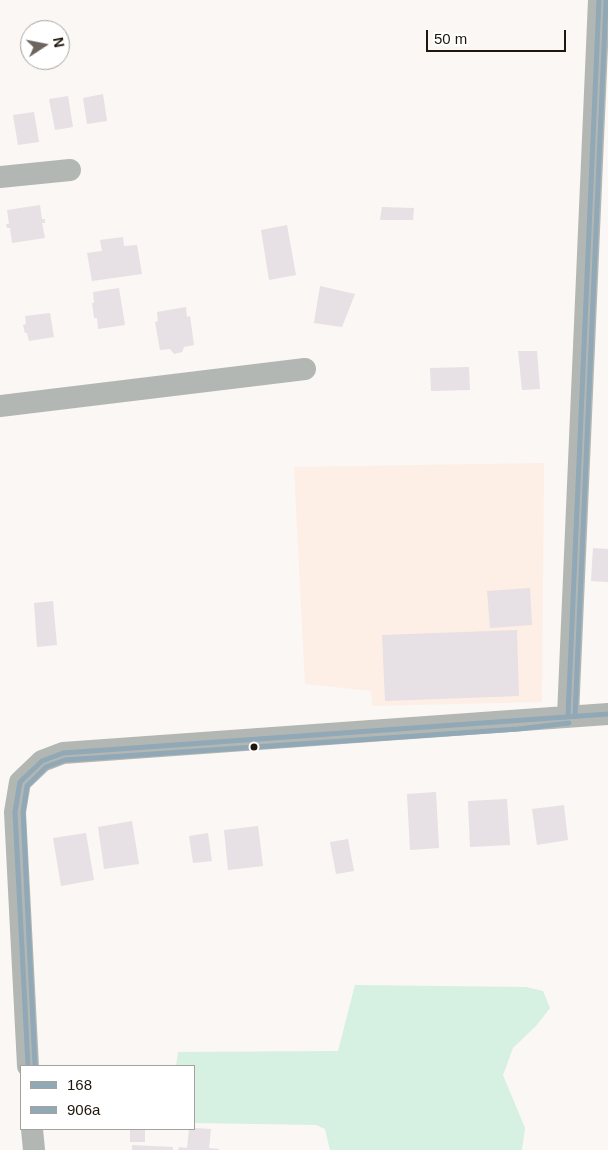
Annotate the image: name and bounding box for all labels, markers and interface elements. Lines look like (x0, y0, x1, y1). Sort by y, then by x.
north arrow (20, 20, 70, 70)
scale bar (428, 20, 568, 52)
text: 50 m (434, 30, 467, 47)
text: N (50, 36, 68, 49)
unlabelled marker (249, 742, 259, 752)
legend (20, 1065, 195, 1130)
text: 168 (67, 1076, 92, 1093)
text: 906а (67, 1101, 100, 1118)

